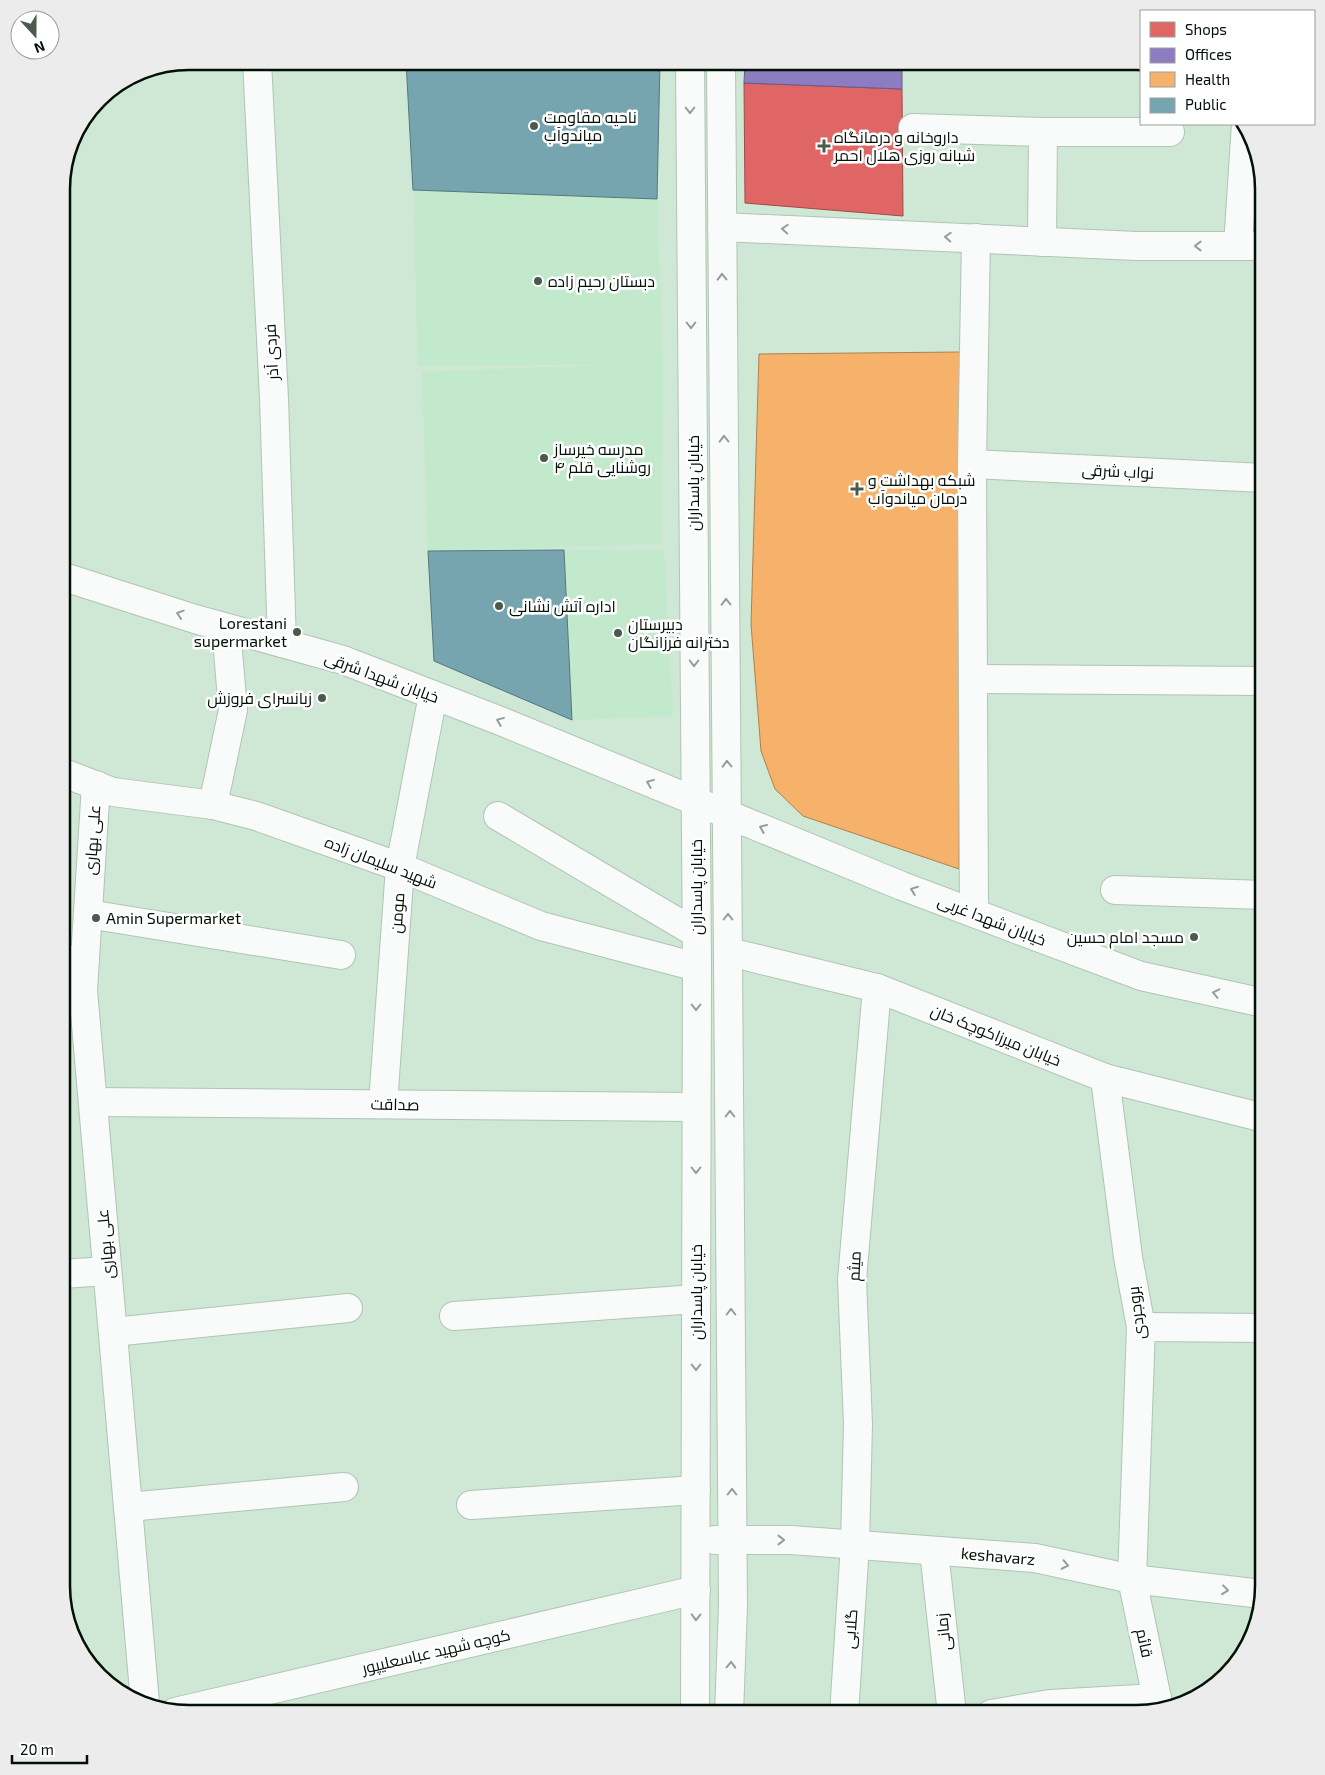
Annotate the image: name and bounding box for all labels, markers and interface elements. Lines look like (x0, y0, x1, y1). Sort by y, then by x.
north arrow (10, 10, 60, 60)
legend (1140, 10, 1315, 125)
text: Shops (1185, 20, 1227, 38)
text: N (32, 38, 48, 57)
text: Offices (1185, 45, 1232, 63)
text: Health (1185, 70, 1230, 88)
text: Public (1185, 95, 1226, 113)
one-way arrow (685, 106, 695, 114)
place label: ناحیه مقاومت میاندوآب (544, 107, 637, 145)
marker: ناحیه مقاومت میاندوآب (528, 120, 540, 132)
place label: داروخانه و درمانگاه شبانه روزی هلال احمر (833, 127, 975, 166)
marker: داروخانه و درمانگاه شبانه روزی هلال احمر (818, 140, 830, 152)
one-way arrow (781, 224, 789, 235)
one-way arrow (943, 232, 951, 242)
one-way arrow (1193, 241, 1201, 251)
place label: دبستان رحیم زاده (548, 271, 655, 293)
one-way arrow (717, 273, 728, 281)
marker: دبستان رحیم زاده (532, 275, 544, 287)
one-way arrow (686, 322, 696, 329)
street label: فردی آذر (260, 323, 284, 382)
street label: خیابان پاسداران (683, 435, 705, 531)
one-way arrow (719, 435, 729, 443)
place label: مدرسه خیرساز روشنایی قلم ۴ (553, 439, 651, 479)
marker: مدرسه خیرساز روشنایی قلم ۴ (538, 452, 550, 464)
street label: نواب شرقی (1081, 459, 1155, 484)
place label: شبکه بهداشت و درمان میاندوآب (868, 470, 976, 509)
marker: شبکه بهداشت و درمان میاندوآب (850, 482, 864, 496)
place label: اداره آتش نشانی (509, 596, 616, 617)
one-way arrow (721, 598, 731, 606)
marker: اداره آتش نشانی (493, 600, 505, 612)
one-way arrow (176, 610, 185, 620)
place label: Lorestani supermarket (194, 613, 287, 650)
place label: دبیرستان دخترانه فرزانگان (628, 614, 730, 653)
marker: Lorestani supermarket (291, 626, 303, 638)
marker: دبیرستان دخترانه فرزانگان (612, 627, 624, 639)
street label: خیابان شهدا شرقی (322, 647, 442, 708)
one-way arrow (689, 659, 699, 667)
place label: زبانسرای فروزش (207, 688, 312, 709)
marker: زبانسرای فروزش (316, 692, 328, 704)
one-way arrow (496, 717, 505, 727)
one-way arrow (722, 760, 732, 768)
one-way arrow (646, 778, 655, 789)
street label: علی بهاری (80, 804, 105, 876)
one-way arrow (759, 824, 768, 834)
street label: شهید سلیمان زاده (322, 831, 440, 894)
street label: خیابان پاسداران (686, 839, 708, 935)
one-way arrow (910, 886, 918, 896)
street label: خیابان شهدا غربی (935, 890, 1049, 951)
street label: مومن (386, 892, 409, 934)
place label: Amin Supermarket (106, 908, 241, 927)
marker: Amin Supermarket (90, 912, 102, 924)
one-way arrow (723, 912, 733, 920)
place label: مسجد امام حسین (1067, 927, 1184, 949)
marker: مسجد امام حسین (1188, 931, 1200, 943)
one-way arrow (1212, 988, 1221, 998)
street label: خیابان میرزاکوچک خان (927, 1000, 1064, 1072)
one-way arrow (691, 1004, 701, 1011)
street label: صداقت (370, 1094, 420, 1113)
one-way arrow (725, 1110, 735, 1118)
one-way arrow (691, 1166, 701, 1174)
street label: علی بهاری (92, 1208, 119, 1280)
street label: خیابان پاسداران (686, 1244, 708, 1340)
street label: میثم (843, 1250, 867, 1282)
street label: بروجردی (1123, 1285, 1150, 1341)
one-way arrow (726, 1307, 736, 1315)
one-way arrow (691, 1364, 701, 1371)
one-way arrow (727, 1487, 737, 1495)
one-way arrow (778, 1535, 785, 1545)
street label: keshavarz (960, 1543, 1036, 1568)
one-way arrow (1060, 1559, 1069, 1569)
one-way arrow (1221, 1584, 1229, 1595)
street label: گلابی (839, 1608, 862, 1650)
street label: زمانی (931, 1612, 956, 1652)
one-way arrow (691, 1614, 701, 1621)
street label: کوچه شهید عباسعلیپور (359, 1624, 513, 1680)
street label: قائم (1130, 1627, 1158, 1660)
one-way arrow (725, 1661, 736, 1669)
scale bar (12, 1732, 88, 1764)
text: 20 m (20, 1740, 54, 1758)

